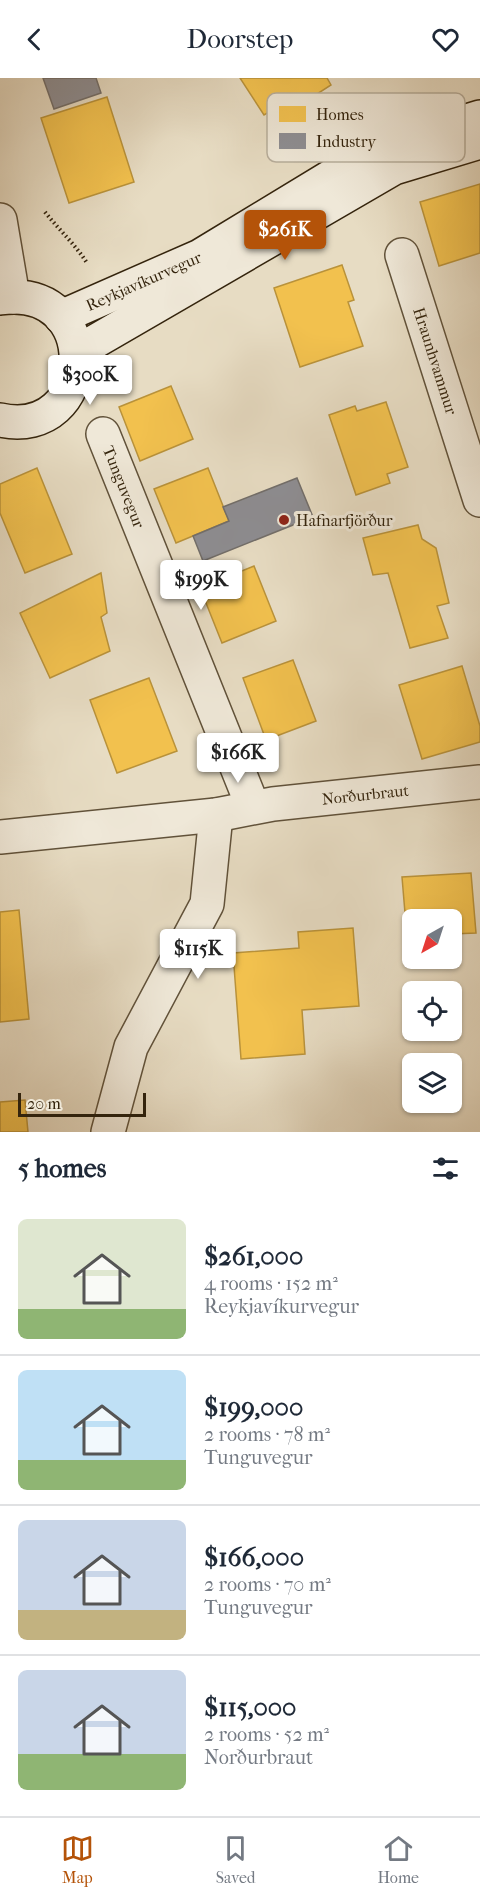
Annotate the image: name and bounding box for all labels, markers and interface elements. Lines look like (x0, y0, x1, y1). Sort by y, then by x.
icon: back (18, 23, 51, 56)
text: Doorstep (187, 23, 293, 55)
icon: heart (429, 23, 462, 56)
legend (267, 93, 465, 162)
text: Homes (316, 105, 364, 124)
text: Industry (316, 132, 377, 151)
pin: $261K (243, 210, 327, 261)
text: $261K (258, 218, 312, 241)
street label: Reykjavíkurvegur (83, 247, 204, 314)
street label: Hraunhvammur (410, 305, 462, 417)
pin: $300K (48, 355, 132, 406)
text: $300K (62, 363, 118, 386)
street label: Tunguvegur (99, 443, 149, 531)
place label: Hafnarfjörður (296, 511, 393, 530)
marker: Hafnarfjörður (277, 513, 291, 527)
pin: $199K (159, 560, 243, 611)
text: $199K (174, 568, 228, 591)
pin: $166K (196, 733, 280, 784)
text: $166K (211, 741, 265, 764)
street label: Norðurbraut (321, 780, 410, 808)
north arrow (402, 909, 462, 969)
map controls (402, 909, 462, 1113)
pin: $115K (156, 929, 240, 980)
text: $115K (174, 937, 222, 960)
button: locate (402, 981, 462, 1041)
button: layers (402, 1053, 462, 1113)
scale bar (18, 1090, 146, 1118)
text: 20 m (27, 1094, 61, 1113)
icon: filters (429, 1152, 462, 1185)
text: 5 homes (18, 1153, 106, 1184)
text: $261,000 (204, 1241, 303, 1272)
icon: home (66, 1243, 138, 1315)
text: 4 rooms · 152 m² (204, 1272, 338, 1295)
text: Reykjavíkurvegur (204, 1295, 359, 1318)
text: $199,000 (204, 1392, 303, 1423)
icon: home (66, 1394, 138, 1466)
text: 2 rooms · 78 m² (204, 1423, 330, 1446)
text: Tunguvegur (204, 1446, 313, 1469)
text: $166,000 (204, 1542, 304, 1573)
icon: home (66, 1544, 138, 1616)
text: 2 rooms · 70 m² (204, 1573, 331, 1596)
text: Tunguvegur (204, 1596, 313, 1619)
text: $115,000 (204, 1692, 296, 1723)
icon: home (66, 1694, 138, 1766)
text: 2 rooms · 52 m² (204, 1723, 329, 1746)
text: Norðurbraut (204, 1746, 313, 1769)
tab: Map (61, 1832, 94, 1887)
tab: Saved (216, 1832, 256, 1887)
tab: Home (377, 1832, 419, 1887)

